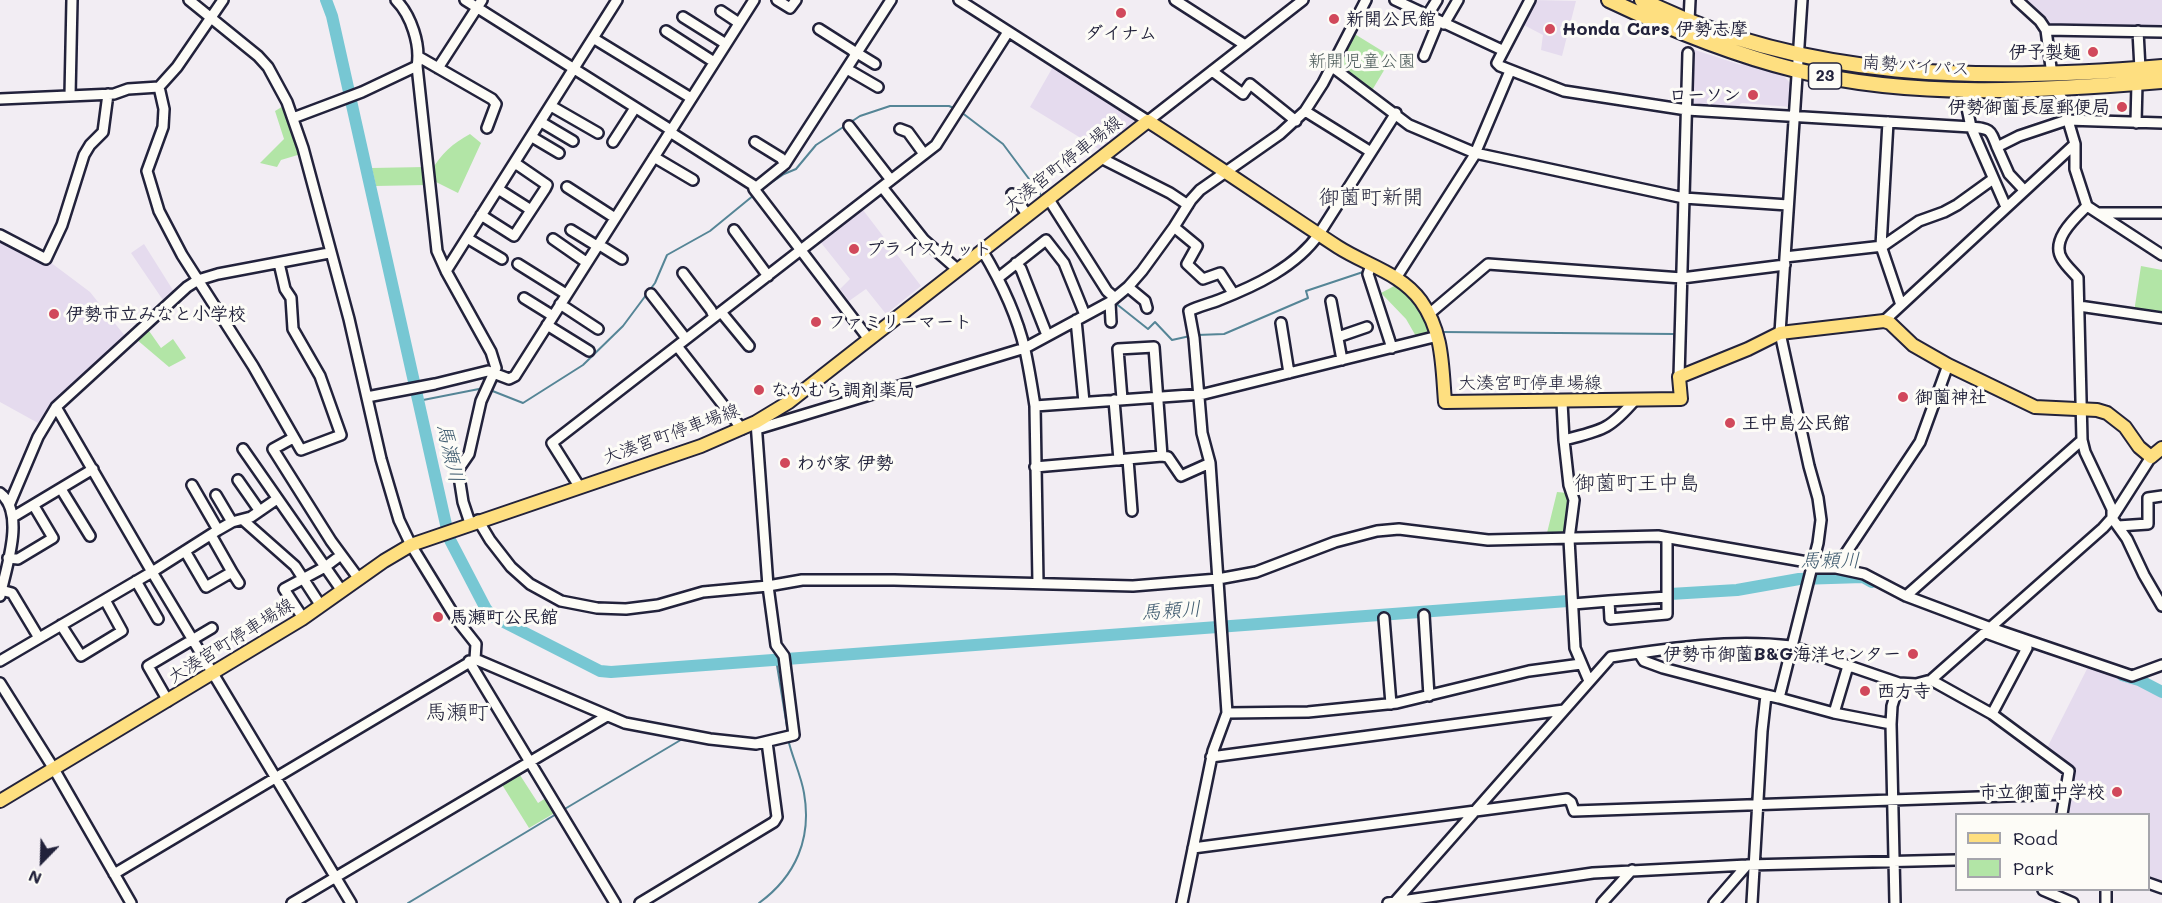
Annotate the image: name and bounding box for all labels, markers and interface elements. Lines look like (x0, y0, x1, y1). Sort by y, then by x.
marker: ダイナム (1114, 6, 1128, 20)
place label: 新開公民館 (1346, 8, 1436, 30)
marker: 新開公民館 (1327, 12, 1341, 26)
place label: Honda Cars 伊勢志摩 (1562, 18, 1748, 40)
place label: ダイナム (1085, 22, 1157, 44)
marker: Honda Cars 伊勢志摩 (1543, 22, 1557, 36)
place label: 伊予製麺 (2009, 41, 2081, 63)
marker: 伊予製麺 (2086, 45, 2100, 59)
park label: 新開児童公園 (1308, 50, 1416, 72)
street label: 南勢バイパス (1861, 51, 1971, 81)
road number: 23 (1808, 63, 1842, 89)
place label: ローソン (1669, 84, 1741, 106)
marker: ローソン (1746, 88, 1760, 102)
place label: 伊勢御薗長屋郵便局 (1948, 96, 2110, 118)
marker: 伊勢御薗長屋郵便局 (2115, 100, 2129, 114)
street label: 大湊宮町停車場線 (1000, 111, 1126, 217)
district label: 御薗町新開 (1319, 185, 1423, 211)
place label: プライスカット (866, 238, 992, 260)
marker: プライスカット (847, 242, 861, 256)
place label: 伊勢市立みなと小学校 (66, 303, 246, 325)
marker: 伊勢市立みなと小学校 (47, 307, 61, 321)
place label: ファミリーマート (828, 311, 972, 333)
marker: ファミリーマート (809, 315, 823, 329)
street label: 大湊宮町停車場線 (1458, 372, 1602, 394)
place label: なかむら調剤薬局 (771, 379, 915, 401)
marker: なかむら調剤薬局 (752, 383, 766, 397)
place label: 御薗神社 (1915, 386, 1987, 408)
marker: 御薗神社 (1896, 390, 1910, 404)
street label: 大湊宮町停車場線 (600, 399, 742, 469)
place label: 王中島公民館 (1742, 412, 1850, 434)
marker: 王中島公民館 (1723, 416, 1737, 430)
water label: 馬瀬川 (432, 421, 468, 485)
place label: わが家 伊勢 (797, 452, 893, 474)
marker: わが家 伊勢 (778, 456, 792, 470)
district label: 御薗町王中島 (1574, 471, 1700, 497)
water label: 馬頼川 (1800, 549, 1860, 573)
street label: 大湊宮町停車場線 (164, 594, 298, 688)
water label: 馬頼川 (1140, 597, 1202, 625)
place label: 馬瀬町公民館 (450, 606, 558, 628)
marker: 馬瀬町公民館 (431, 610, 445, 624)
place label: 伊勢市御薗B&G海洋センター (1664, 643, 1901, 665)
marker: 伊勢市御薗B&G海洋センター (1906, 647, 1920, 661)
place label: 西方寺 (1877, 680, 1931, 702)
marker: 西方寺 (1858, 684, 1872, 698)
district label: 馬瀬町 (426, 700, 488, 726)
place label: 市立御薗中学校 (1979, 781, 2105, 803)
marker: 市立御薗中学校 (2110, 785, 2124, 799)
legend (1955, 813, 2150, 891)
text: Road (2013, 826, 2058, 850)
north arrow (12, 831, 72, 891)
text: Park (2013, 856, 2054, 880)
text: N (25, 866, 44, 890)

